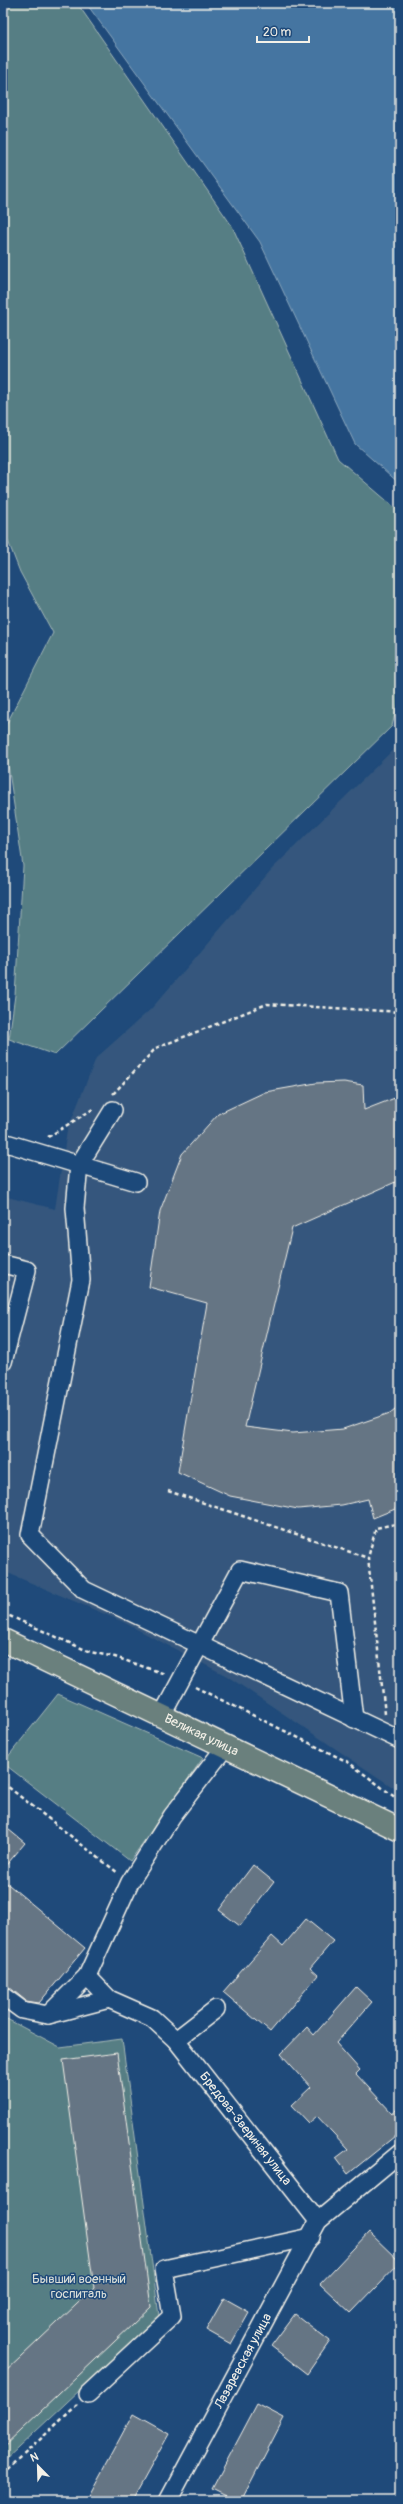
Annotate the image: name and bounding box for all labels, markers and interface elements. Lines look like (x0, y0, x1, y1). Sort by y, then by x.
scale bar (257, 18, 309, 44)
text: 20 m (263, 25, 292, 40)
street label: Великая улица (162, 1710, 241, 1760)
street label: Бредова-Звериная улица (196, 2069, 295, 2188)
park label: Бывший военный госпиталь (32, 2271, 126, 2302)
street label: Лазаревская улица (211, 2310, 275, 2412)
north arrow (18, 2446, 58, 2486)
text: N (28, 2450, 41, 2465)

